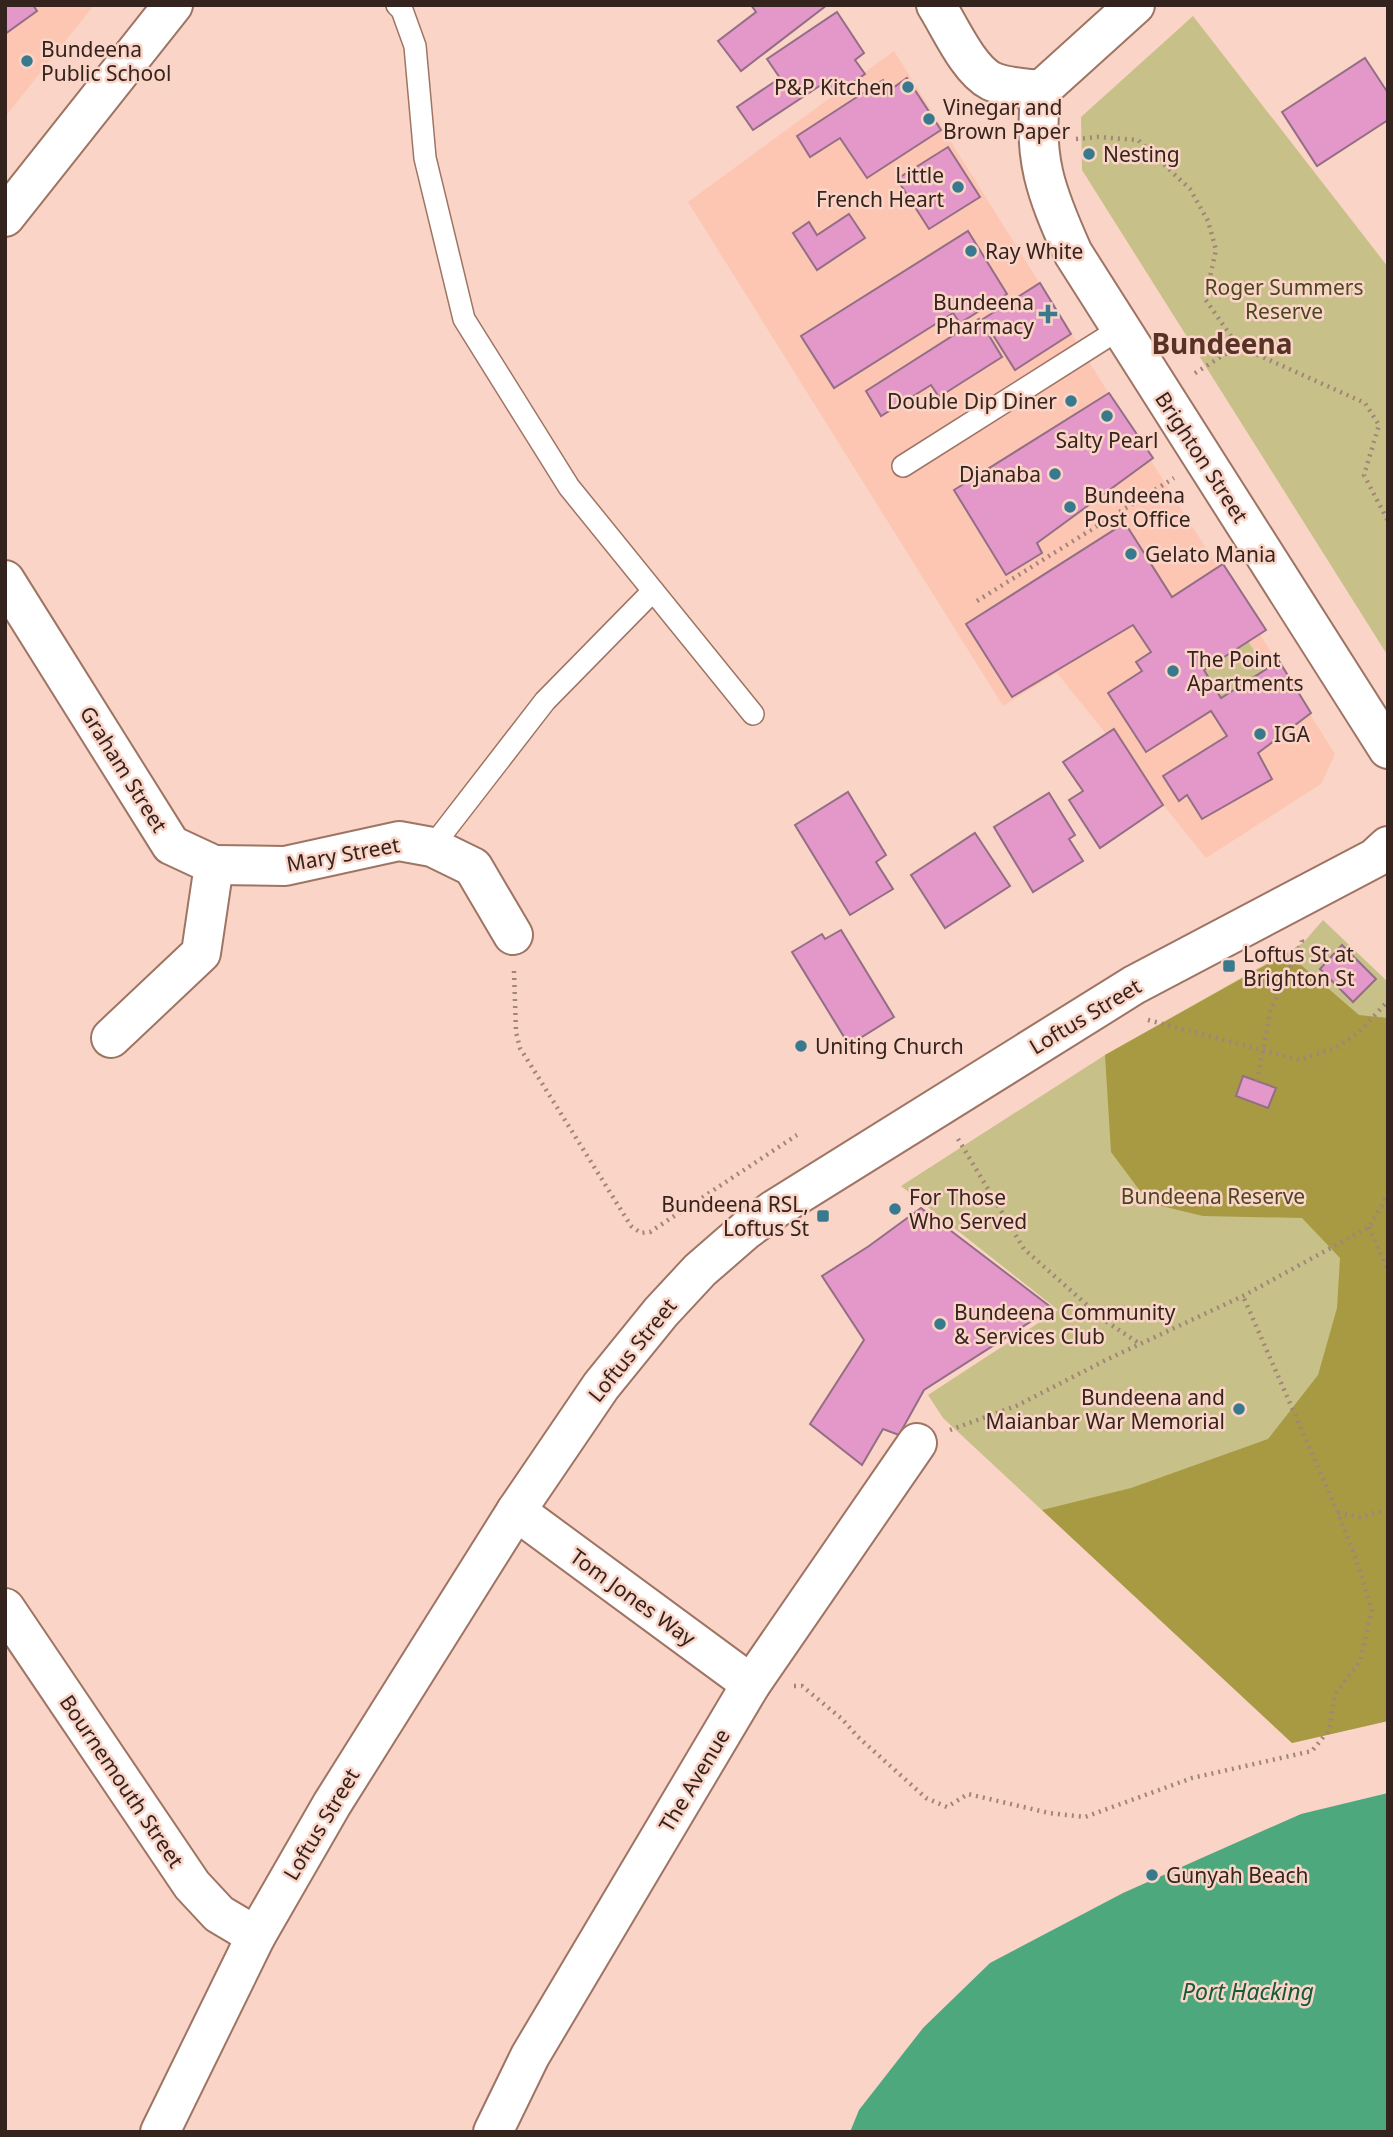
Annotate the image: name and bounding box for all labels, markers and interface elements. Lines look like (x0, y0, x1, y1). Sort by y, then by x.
place label: Bundeena Public School (41, 35, 171, 87)
marker: Bundeena Public School (19, 53, 35, 69)
place label: P&P Kitchen (774, 73, 894, 101)
marker: P&P Kitchen (900, 79, 916, 95)
place label: Vinegar and Brown Paper (943, 93, 1070, 145)
marker: Vinegar and Brown Paper (921, 111, 937, 127)
place label: Nesting (1103, 140, 1180, 168)
marker: Nesting (1081, 146, 1097, 162)
place label: Little French Heart (816, 161, 944, 213)
marker: Little French Heart (950, 179, 966, 195)
place label: Ray White (985, 237, 1083, 265)
marker: Ray White (963, 243, 979, 259)
park label: Roger Summers Reserve (1204, 273, 1364, 325)
place label: Bundeena Pharmacy (933, 288, 1034, 340)
marker: Bundeena Pharmacy (1040, 306, 1056, 322)
district label: Bundeena (1151, 324, 1293, 362)
street label: Brighton Street (1149, 386, 1255, 528)
place label: Double Dip Diner (887, 387, 1057, 415)
marker: Double Dip Diner (1063, 393, 1079, 409)
marker: Salty Pearl (1099, 408, 1115, 424)
place label: Salty Pearl (1056, 426, 1158, 454)
place label: Djanaba (959, 460, 1041, 488)
marker: Djanaba (1047, 466, 1063, 482)
place label: Bundeena Post Office (1084, 481, 1191, 533)
marker: Bundeena Post Office (1062, 499, 1078, 515)
place label: Gelato Mania (1145, 540, 1276, 568)
marker: Gelato Mania (1123, 546, 1139, 562)
place label: The Point Apartments (1187, 645, 1303, 697)
marker: The Point Apartments (1165, 663, 1181, 679)
street label: Graham Street (74, 701, 174, 838)
place label: IGA (1274, 720, 1310, 748)
marker: IGA (1252, 726, 1268, 742)
street label: Mary Street (284, 830, 402, 878)
place label: Loftus St at Brighton St (1243, 940, 1355, 992)
marker: Loftus St at Brighton St (1221, 958, 1237, 974)
street label: Loftus Street (1024, 971, 1146, 1060)
place label: Uniting Church (815, 1032, 964, 1060)
marker: Uniting Church (793, 1038, 809, 1054)
park label: Bundeena Reserve (1121, 1182, 1305, 1210)
place label: For Those Who Served (909, 1183, 1027, 1235)
place label: Bundeena RSL, Loftus St (661, 1190, 809, 1242)
marker: For Those Who Served (887, 1201, 903, 1217)
marker: Bundeena RSL, Loftus St (815, 1208, 831, 1224)
street label: Loftus Street (582, 1292, 683, 1408)
place label: Bundeena Community & Services Club (954, 1298, 1176, 1350)
marker: Bundeena Community & Services Club (932, 1316, 948, 1332)
place label: Bundeena and Maianbar War Memorial (986, 1383, 1225, 1435)
marker: Bundeena and Maianbar War Memorial (1231, 1401, 1247, 1417)
street label: Tom Jones Way (565, 1542, 701, 1652)
street label: Bournemouth Street (54, 1689, 191, 1873)
street label: The Avenue (652, 1723, 736, 1837)
street label: Loftus Street (277, 1763, 366, 1885)
place label: Gunyah Beach (1166, 1861, 1309, 1889)
marker: Gunyah Beach (1144, 1867, 1160, 1883)
water label: Port Hacking (1182, 1975, 1314, 2007)

